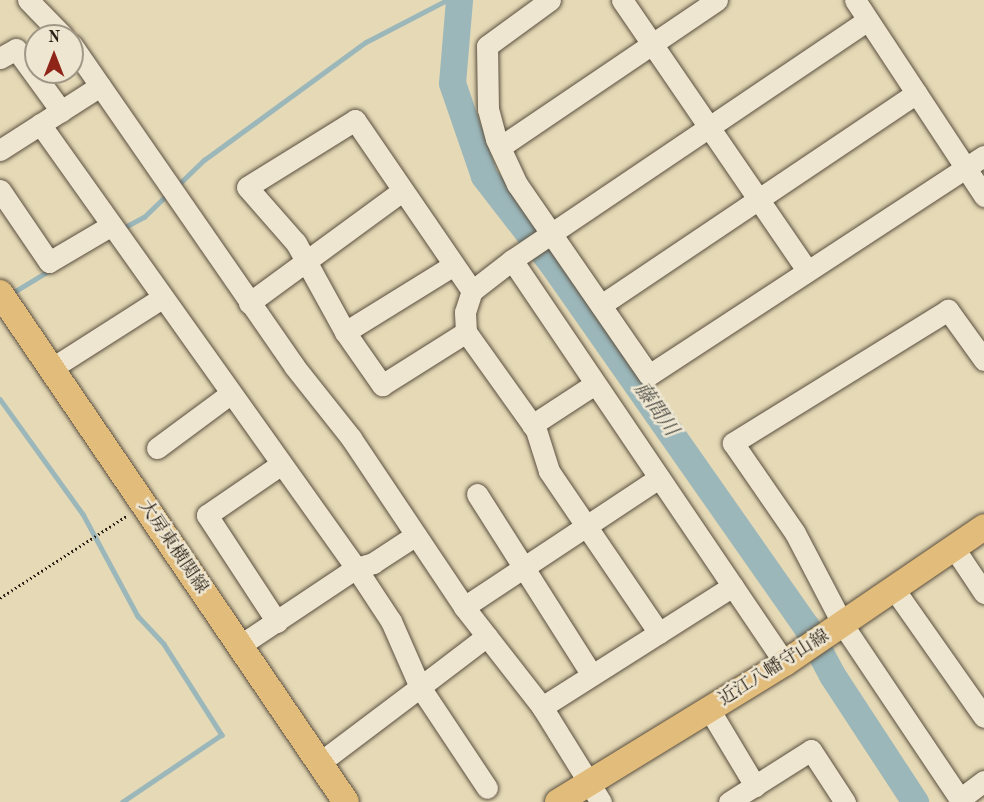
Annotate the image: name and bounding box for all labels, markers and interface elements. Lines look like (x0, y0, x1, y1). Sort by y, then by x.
north arrow (24, 24, 84, 84)
text: N (48, 30, 60, 46)
water label: 藤間川 (628, 379, 682, 441)
street label: 大房東横関線 (134, 496, 212, 598)
street label: 近江八幡守山線 (715, 625, 833, 711)

